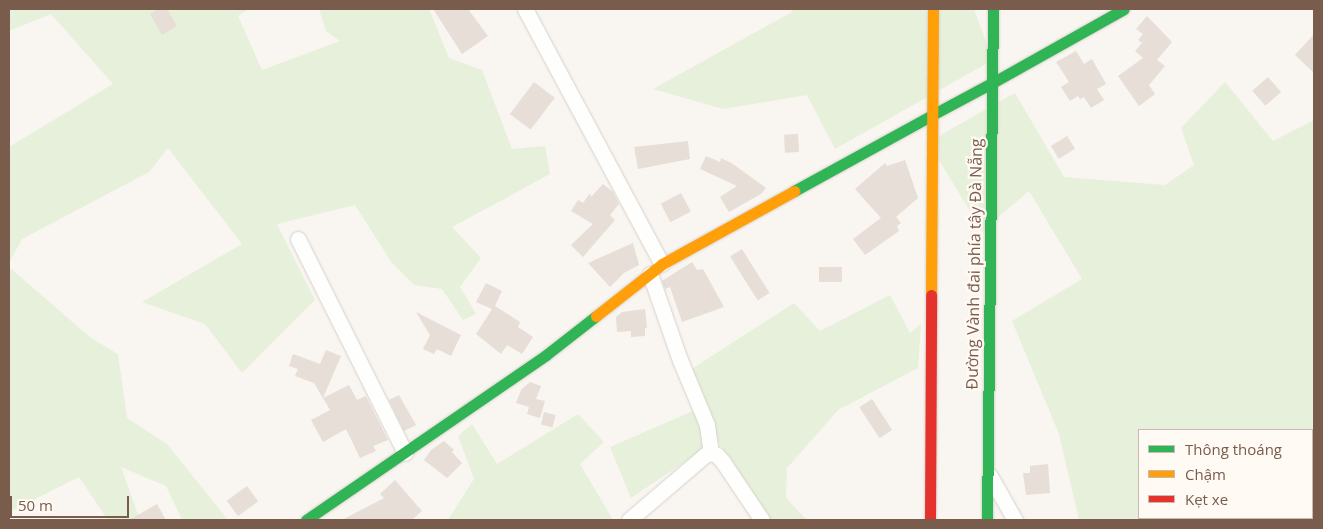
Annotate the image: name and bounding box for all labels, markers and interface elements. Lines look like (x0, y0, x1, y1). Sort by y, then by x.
street label: Đường Vành đai phía tây Đà Nẵng (962, 138, 986, 390)
legend (1138, 429, 1313, 519)
text: Thông thoáng (1185, 439, 1282, 459)
text: Chậm (1185, 464, 1226, 484)
scale bar (12, 486, 131, 518)
text: Kẹt xe (1185, 489, 1228, 509)
text: 50 m (18, 495, 53, 515)

